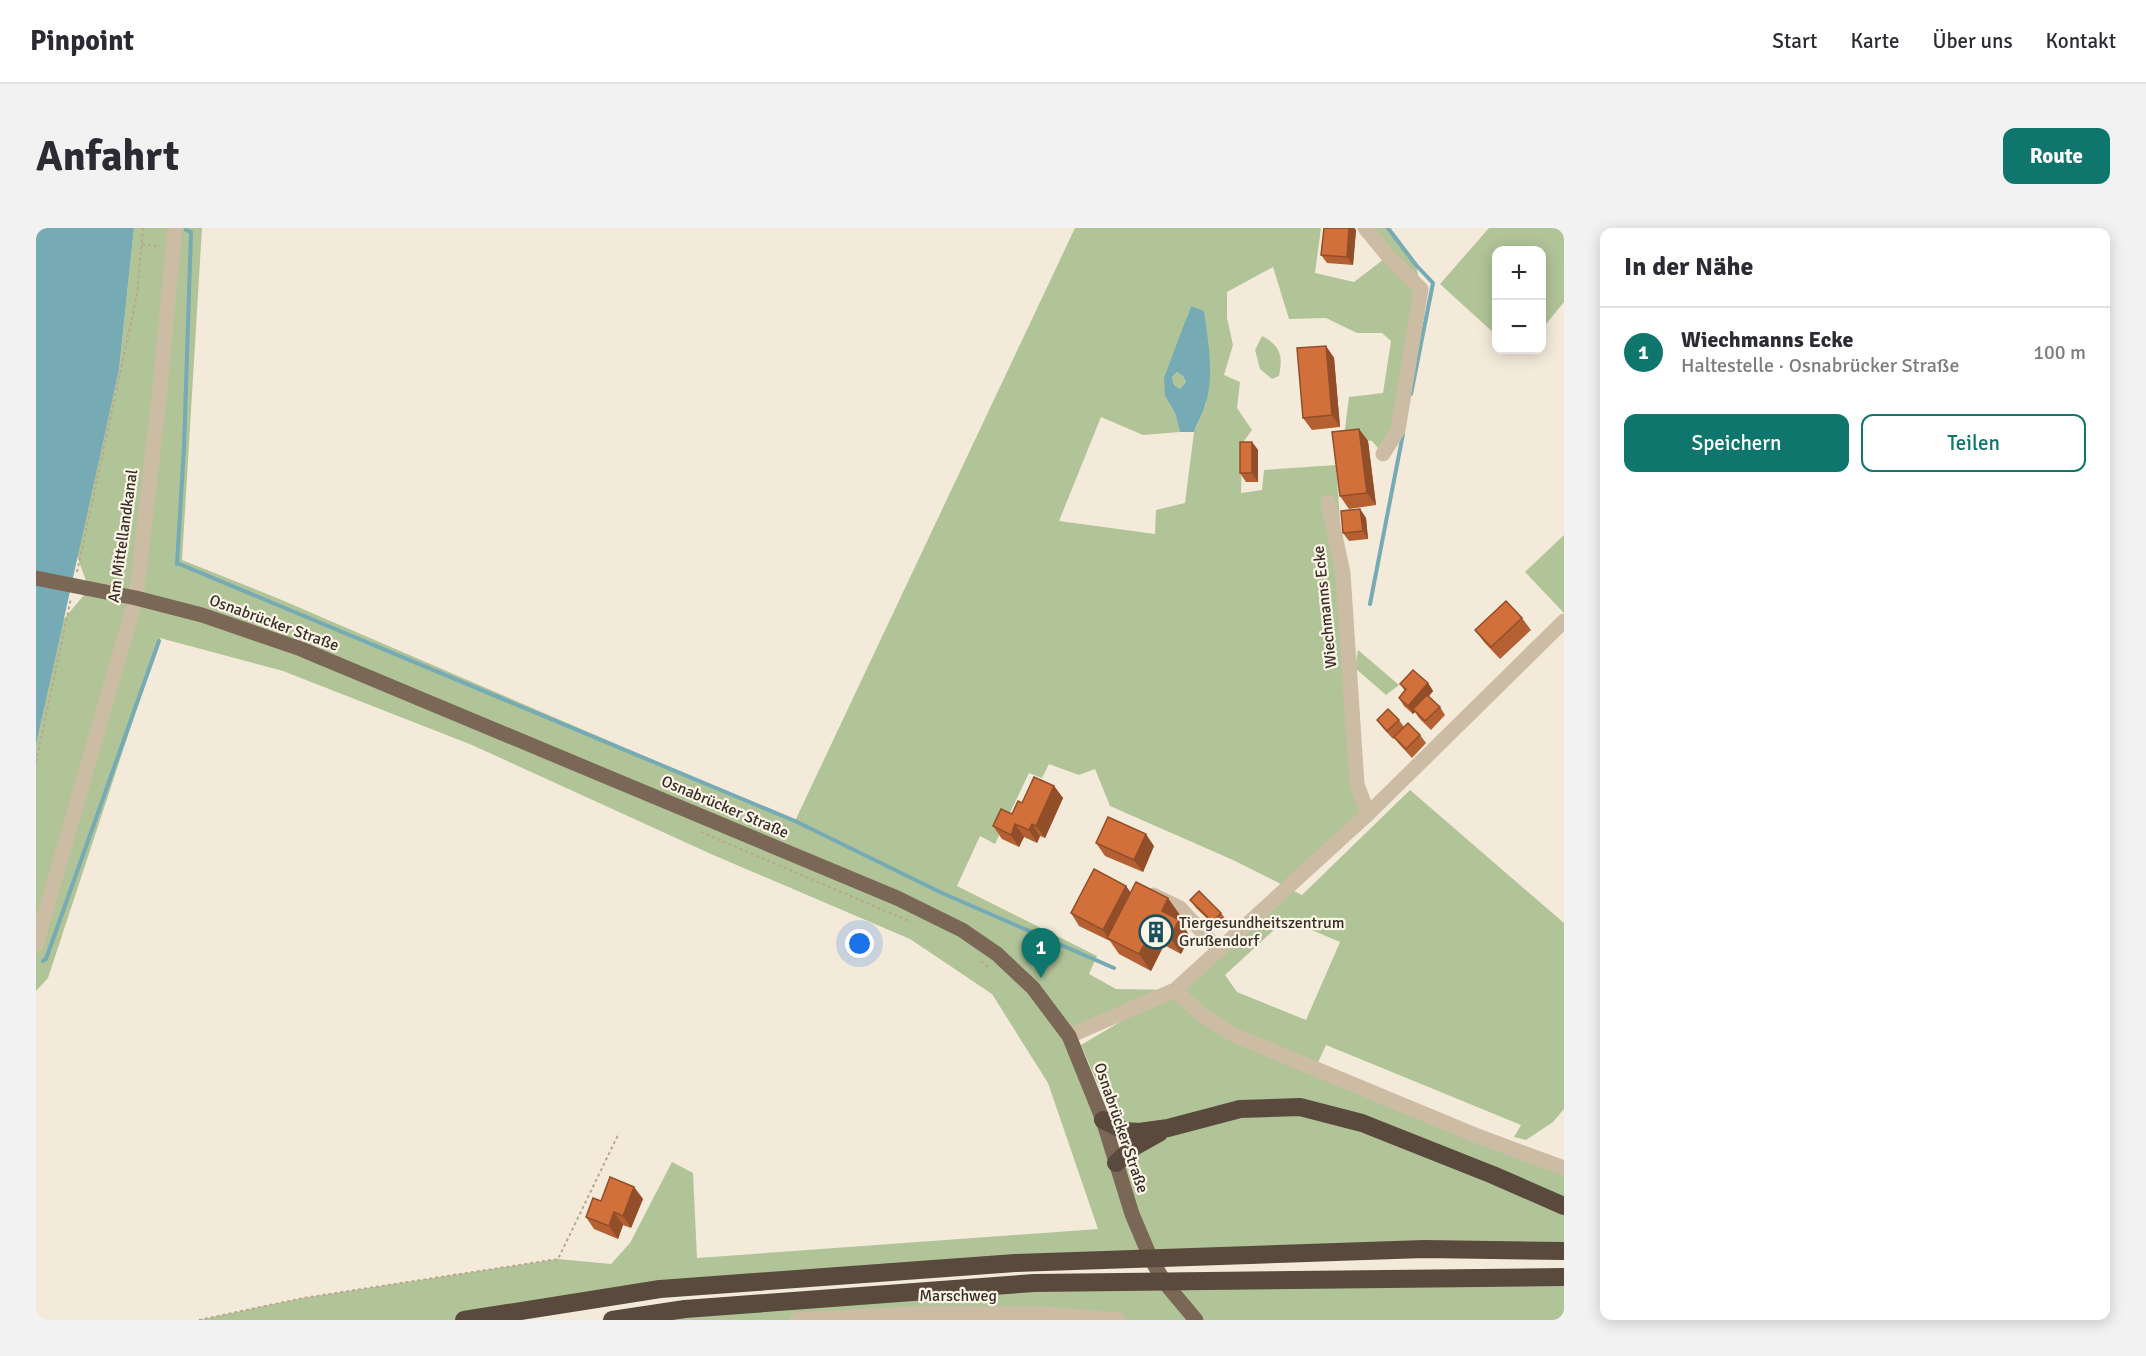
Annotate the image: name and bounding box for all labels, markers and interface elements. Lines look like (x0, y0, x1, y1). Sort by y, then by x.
text: Pinpoint (30, 24, 134, 58)
text: Start (1772, 28, 1817, 54)
text: Karte (1850, 28, 1899, 54)
text: Über uns (1932, 28, 2013, 54)
text: Kontakt (2046, 28, 2116, 54)
button: Route (2003, 128, 2110, 184)
text: Anfahrt (36, 131, 179, 182)
map controls (1492, 246, 1546, 354)
button: + (1492, 246, 1546, 300)
text: In der Nähe (1624, 251, 1754, 283)
button: − (1492, 300, 1546, 354)
text: Wiechmanns Ecke (1681, 326, 1853, 353)
text: 1 (1638, 340, 1649, 365)
text: 100 m (2033, 340, 2086, 365)
text: Haltestelle · Osnabrücker Straße (1681, 353, 1959, 378)
button: Speichern (1624, 414, 1849, 472)
button: Teilen (1861, 414, 2086, 472)
street label: Am Mittellandkanal (104, 468, 142, 604)
street label: Wiechmanns Ecke (1309, 545, 1341, 669)
street label: Osnabrücker Straße (206, 590, 342, 656)
street label: Osnabrücker Straße (658, 771, 792, 843)
place label: Tiergesundheitszentrum Grußendorf (1179, 913, 1345, 951)
building icon: Tiergesundheitszentrum Grußendorf (1138, 914, 1174, 950)
pin: 1 (1022, 928, 1060, 978)
your location (845, 929, 874, 958)
street label: Osnabrücker Straße (1089, 1060, 1153, 1196)
street label: Marschweg (919, 1286, 997, 1306)

